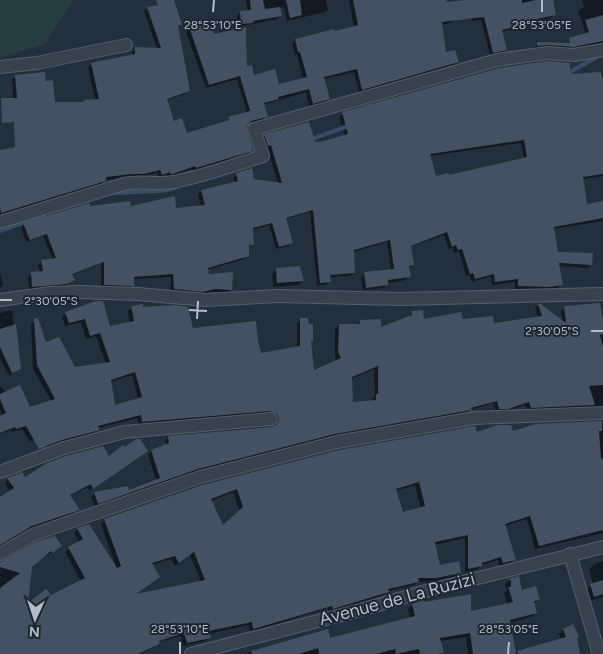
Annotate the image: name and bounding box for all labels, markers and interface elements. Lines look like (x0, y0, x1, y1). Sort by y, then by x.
text: 28°53'10"E (184, 18, 242, 32)
text: 28°53'05"E (512, 18, 572, 32)
text: 2°30'05"S (24, 294, 78, 308)
text: 2°30'05"S (525, 324, 579, 338)
street label: Avenue de La Ruzizi (317, 568, 477, 630)
north arrow (10, 594, 60, 644)
text: 28°53'10"E (151, 622, 209, 636)
text: 28°53'05"E (479, 622, 539, 636)
text: N (28, 623, 40, 640)

